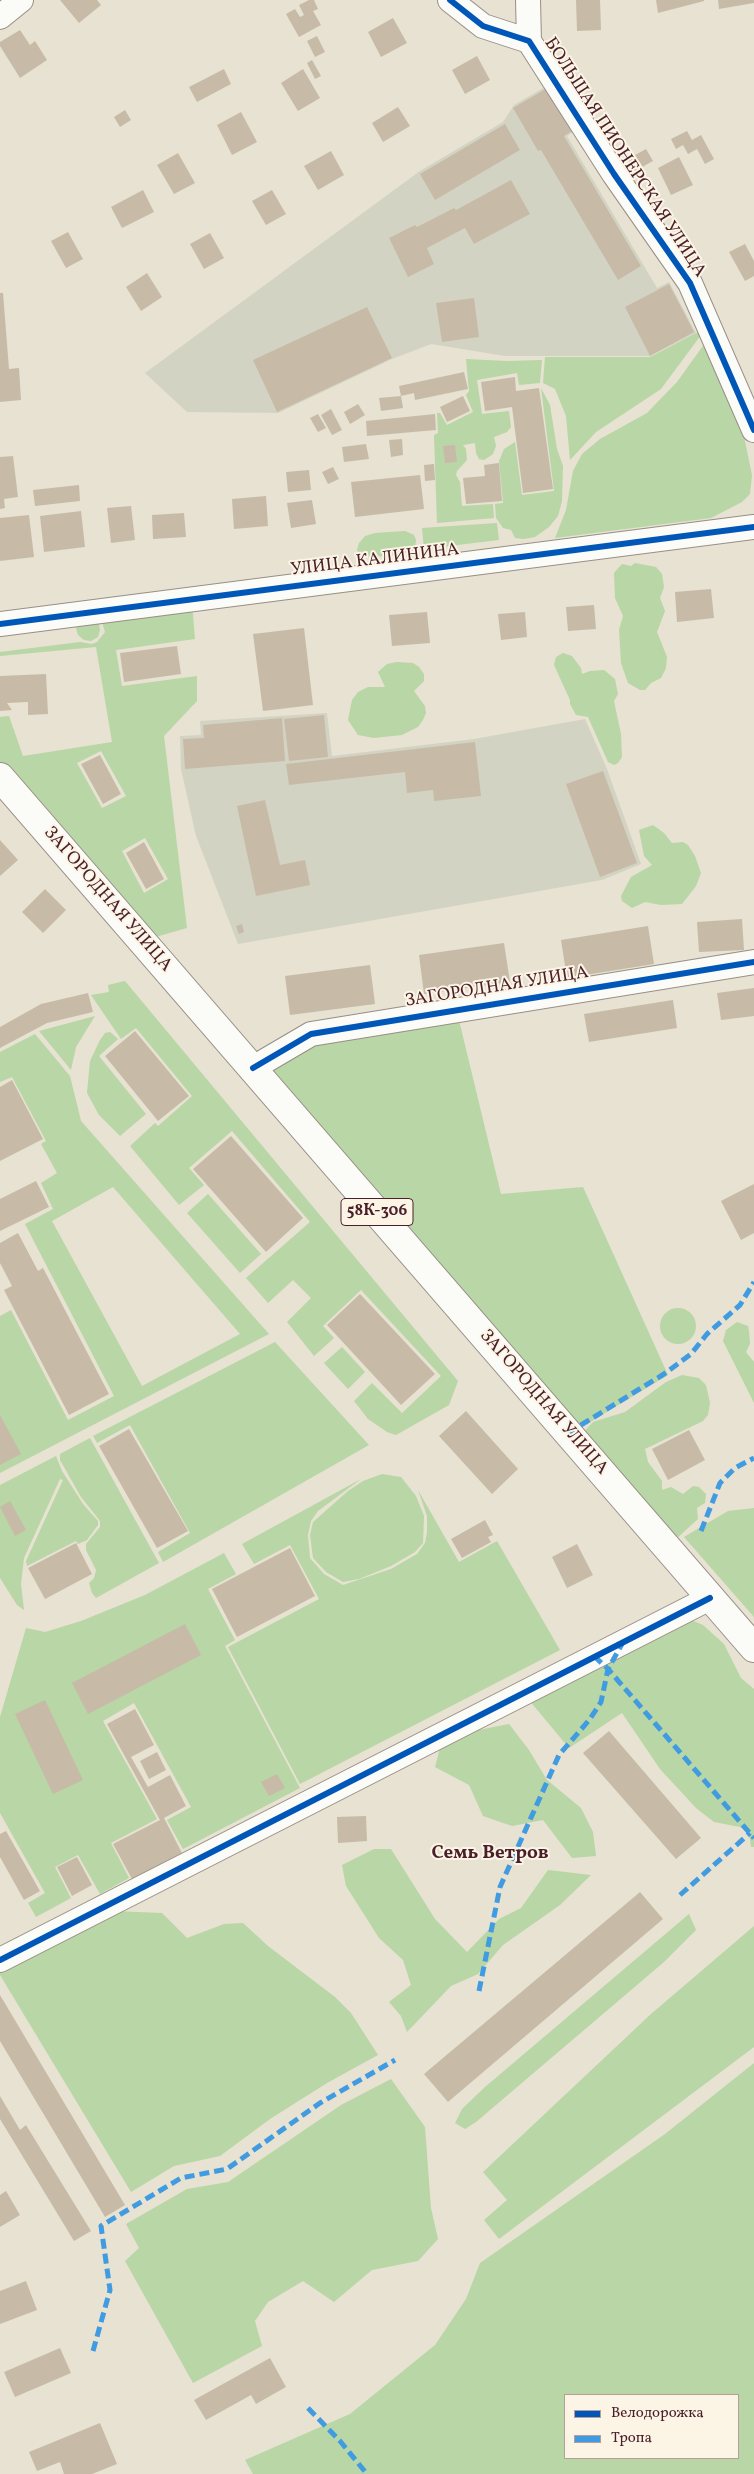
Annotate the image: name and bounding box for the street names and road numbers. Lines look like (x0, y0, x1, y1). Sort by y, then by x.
street label: БОЛЬШАЯ ПИОНЕРСКАЯ УЛИЦА (538, 34, 710, 282)
street label: УЛИЦА КАЛИНИНА (289, 540, 461, 582)
street label: ЗАГОРОДНАЯ УЛИЦА (38, 823, 176, 977)
street label: ЗАГОРОДНАЯ УЛИЦА (404, 963, 590, 1013)
road number: 58К-306 (341, 1198, 413, 1226)
street label: ЗАГОРОДНАЯ УЛИЦА (474, 1326, 612, 1480)

